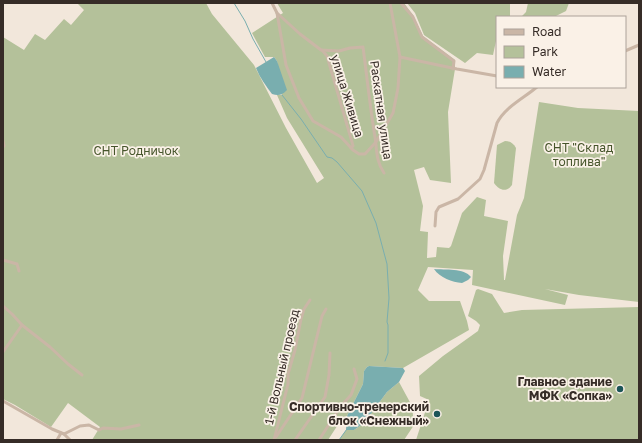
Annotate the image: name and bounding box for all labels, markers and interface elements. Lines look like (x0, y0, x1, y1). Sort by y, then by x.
legend (496, 16, 626, 88)
text: Road (532, 24, 561, 39)
text: Park (532, 44, 558, 59)
street label: улица Живица (328, 53, 367, 139)
street label: Раскатная улица (367, 60, 396, 160)
text: Water (532, 64, 566, 79)
park label: СНТ "Склад топлива" (545, 140, 613, 169)
park label: СНТ Родничок (93, 143, 179, 158)
street label: 1-й Вольный проезд (261, 308, 302, 426)
place label: Главное здание МФК «Сопка» (518, 374, 613, 403)
marker: Главное здание МФК «Сопка» (615, 384, 625, 394)
place label: Спортивно-тренерский блок «Снежный» (289, 399, 430, 428)
marker: Спортивно-тренерский блок «Снежный» (432, 409, 442, 419)

